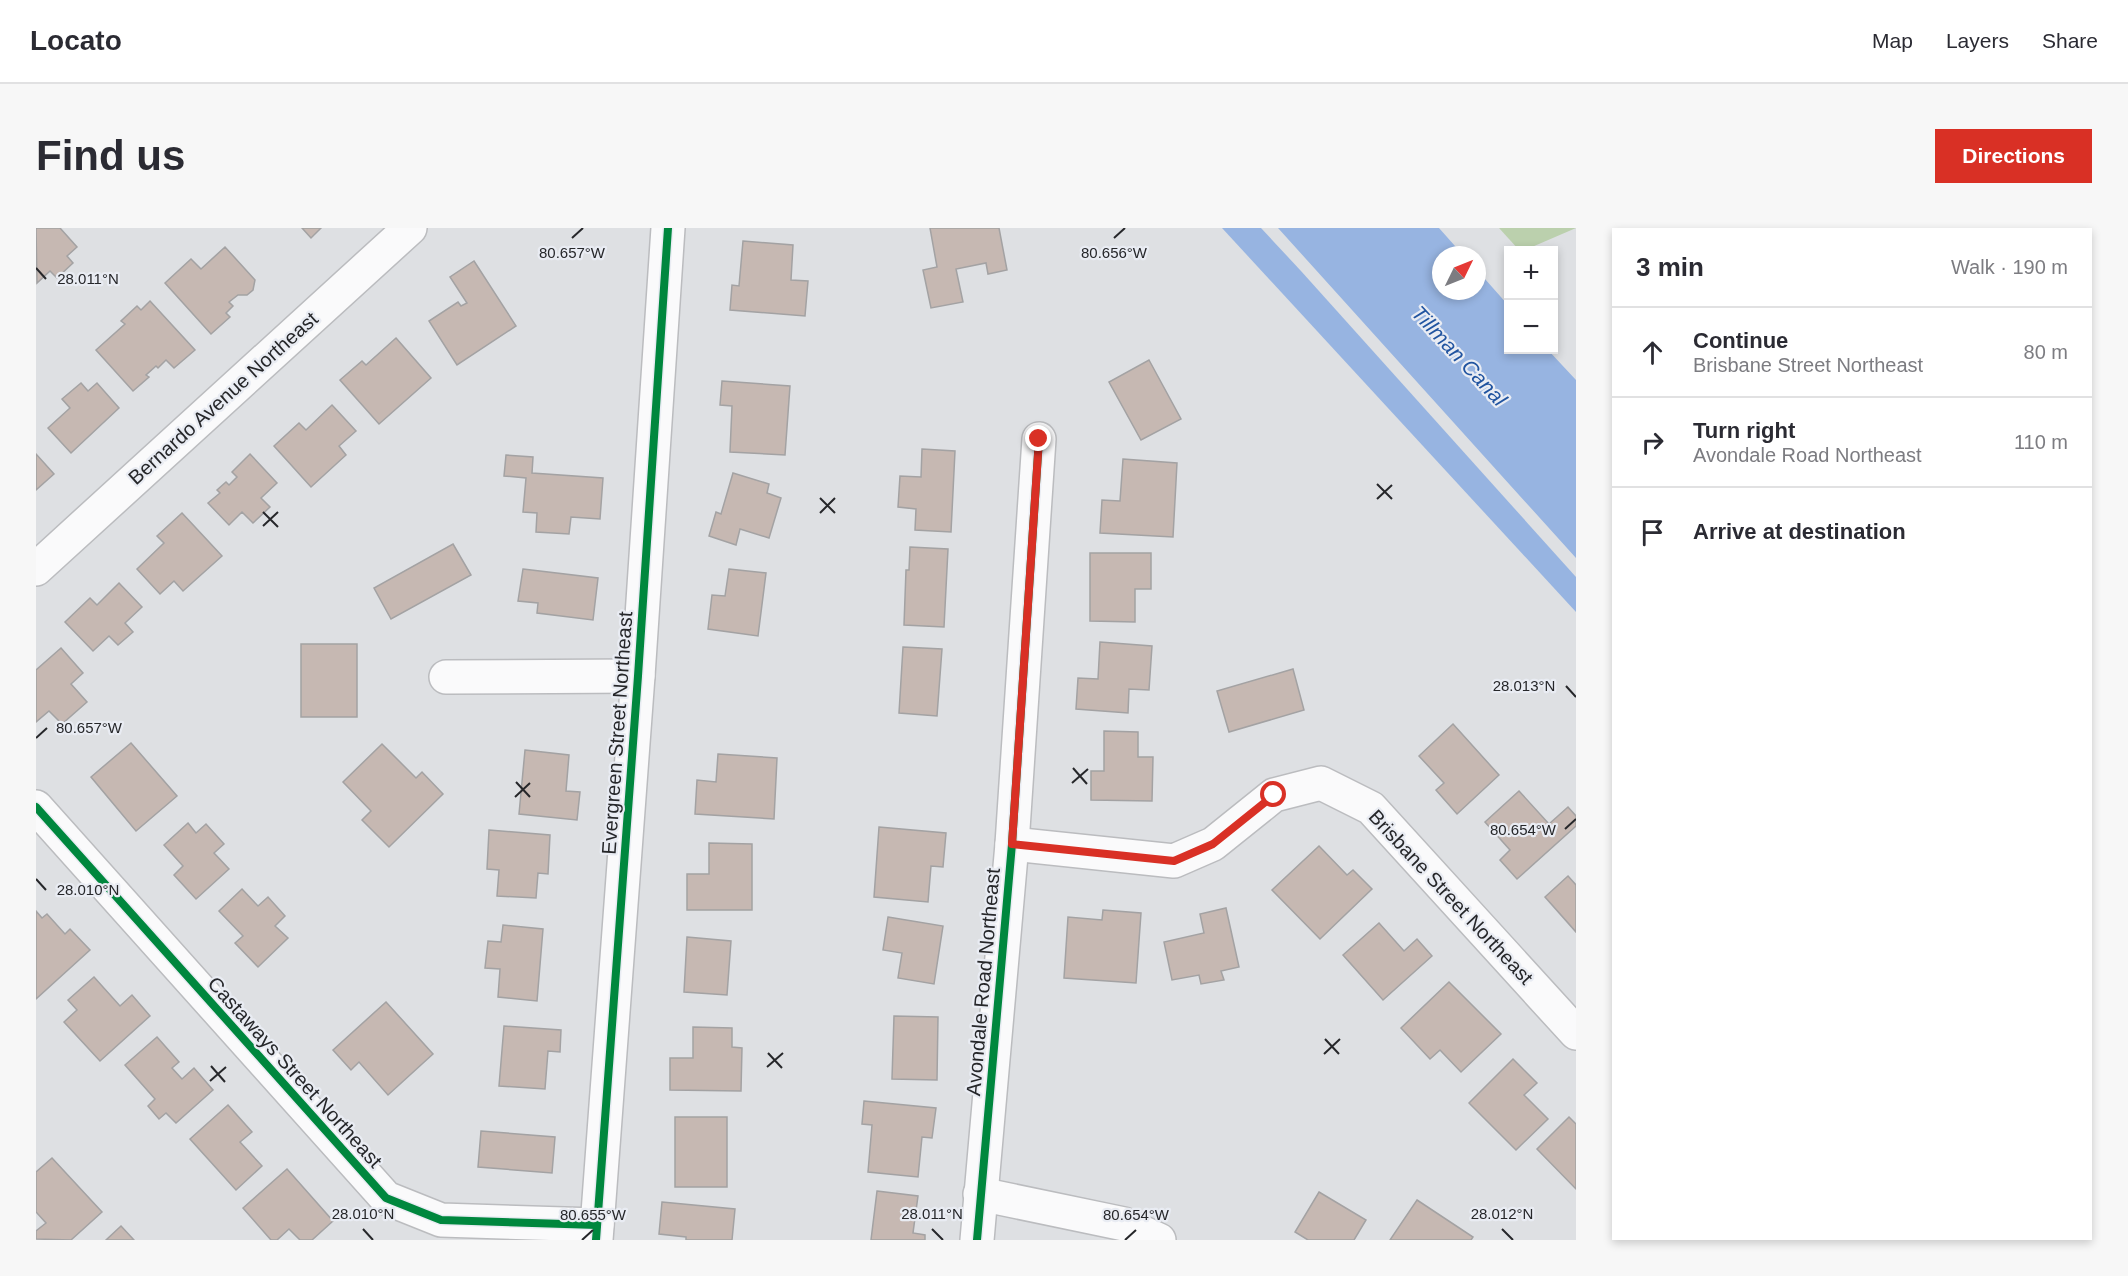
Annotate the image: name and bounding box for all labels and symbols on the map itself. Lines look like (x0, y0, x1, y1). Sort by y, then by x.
text: 80.657°W (539, 244, 606, 261)
text: 80.656°W (1081, 244, 1148, 261)
north arrow (1432, 246, 1486, 300)
text: 28.011°N (57, 270, 119, 287)
water label: Tillman Canal (1407, 301, 1512, 411)
street label: Bernardo Avenue Northeast (124, 307, 322, 489)
route end (1025, 425, 1051, 451)
street label: Evergreen Street Northeast (598, 610, 636, 855)
text: 28.013°N (1493, 677, 1555, 694)
text: 80.657°W (56, 719, 123, 736)
route start (1260, 781, 1286, 807)
street label: Brisbane Street Northeast (1364, 805, 1538, 989)
text: 80.654°W (1490, 821, 1557, 838)
street label: Avondale Road Northeast (962, 867, 1004, 1097)
text: 28.010°N (57, 881, 119, 898)
street label: Castaways Street Northeast (204, 972, 387, 1172)
text: 28.010°N (332, 1205, 394, 1222)
text: 28.011°N (901, 1205, 963, 1222)
text: 28.012°N (1471, 1205, 1533, 1222)
text: 80.655°W (560, 1206, 627, 1223)
text: 80.654°W (1103, 1206, 1170, 1223)

